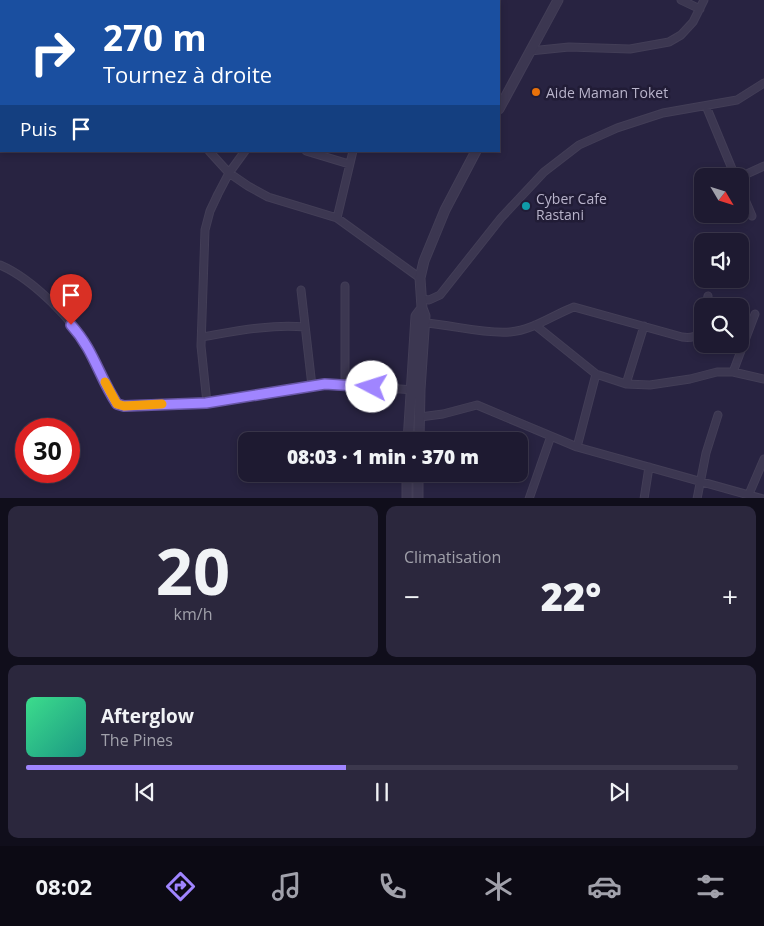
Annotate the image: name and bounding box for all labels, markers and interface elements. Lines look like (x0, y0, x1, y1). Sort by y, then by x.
text: 270 m (103, 14, 207, 61)
icon: right (20, 20, 85, 85)
text: Tournez à droite (103, 59, 272, 89)
place label: Aide Maman Toket (546, 83, 668, 102)
marker: Aide Maman Toket (530, 86, 542, 98)
icon: arrive (67, 115, 95, 143)
text: Puis (20, 116, 57, 142)
north arrow (694, 168, 749, 222)
map controls (694, 168, 749, 353)
place label: Cyber Cafe Rastani (536, 189, 607, 224)
marker: Cyber Cafe Rastani (520, 200, 532, 212)
button: sound (694, 233, 749, 288)
pin (50, 274, 92, 325)
icon: arrive (57, 281, 85, 309)
button: search (694, 298, 749, 353)
position arrow (345, 360, 397, 412)
speed limit sign: 30 (15, 418, 80, 483)
text: 08:03 · 1 min · 370 m (287, 444, 479, 470)
text: 20 (156, 526, 230, 614)
text: Climatisation (404, 546, 501, 568)
text: 22° (541, 570, 601, 622)
text: − (404, 577, 420, 615)
text: + (722, 577, 738, 615)
text: km/h (174, 603, 212, 625)
text: Afterglow (101, 703, 194, 729)
text: The Pines (101, 729, 173, 751)
icon: previous (131, 778, 159, 806)
icon: pause (368, 778, 396, 806)
icon: next (605, 778, 633, 806)
icon: directions (163, 869, 198, 904)
icon: music (269, 869, 304, 904)
icon: phone (375, 869, 410, 904)
icon: climate (481, 869, 516, 904)
icon: car (587, 869, 622, 904)
icon: filters (693, 869, 728, 904)
text: 08:02 (36, 871, 92, 901)

